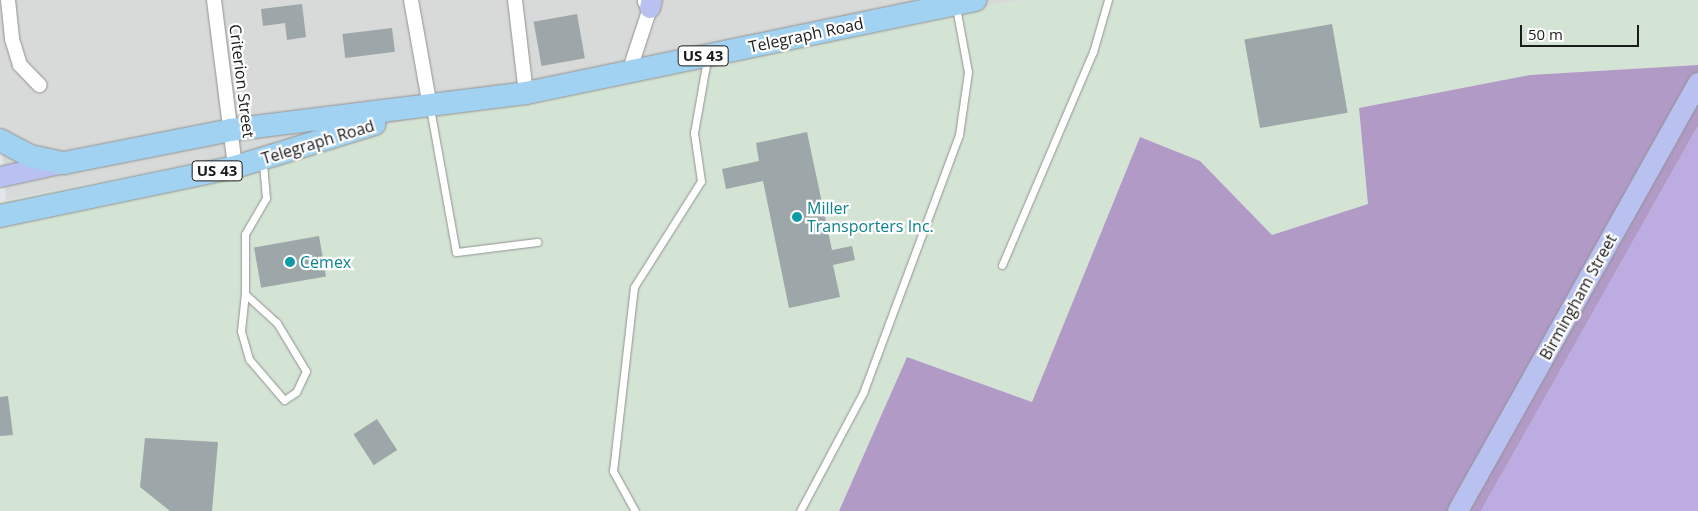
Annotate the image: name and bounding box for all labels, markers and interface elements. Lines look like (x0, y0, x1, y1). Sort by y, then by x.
street label: Telegraph Road (747, 13, 865, 57)
scale bar (1523, 15, 1642, 47)
street label: Criterion Street (226, 23, 258, 139)
text: 50 m (1528, 24, 1563, 44)
road number: US 43 (677, 44, 729, 68)
street label: Telegraph Road (259, 116, 377, 168)
road number: US 43 (191, 158, 243, 184)
place label: Miller Transporters Inc. (807, 198, 934, 236)
marker: Miller Transporters Inc. (791, 211, 803, 223)
street label: Birmingham Street (1536, 231, 1620, 363)
place label: Cemex (300, 252, 351, 272)
marker: Cemex (284, 256, 296, 268)

